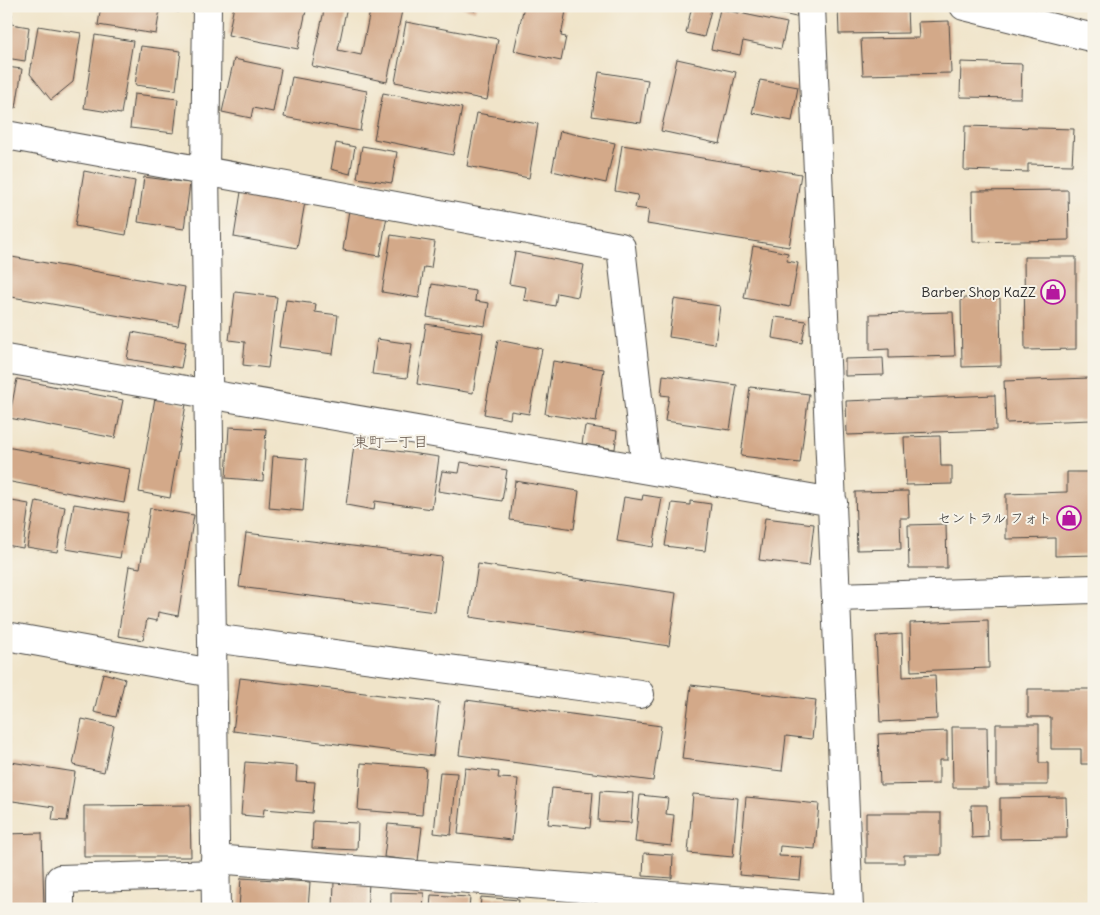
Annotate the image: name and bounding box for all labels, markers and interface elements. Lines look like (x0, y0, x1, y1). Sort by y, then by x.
shop icon: Barber Shop KaZZ (1040, 279, 1066, 305)
place label: Barber Shop KaZZ (921, 283, 1036, 301)
district label: 東町一丁目 (353, 432, 429, 451)
shop icon: セントラル フォト (1056, 505, 1082, 531)
place label: セントラル フォト (937, 509, 1052, 527)

